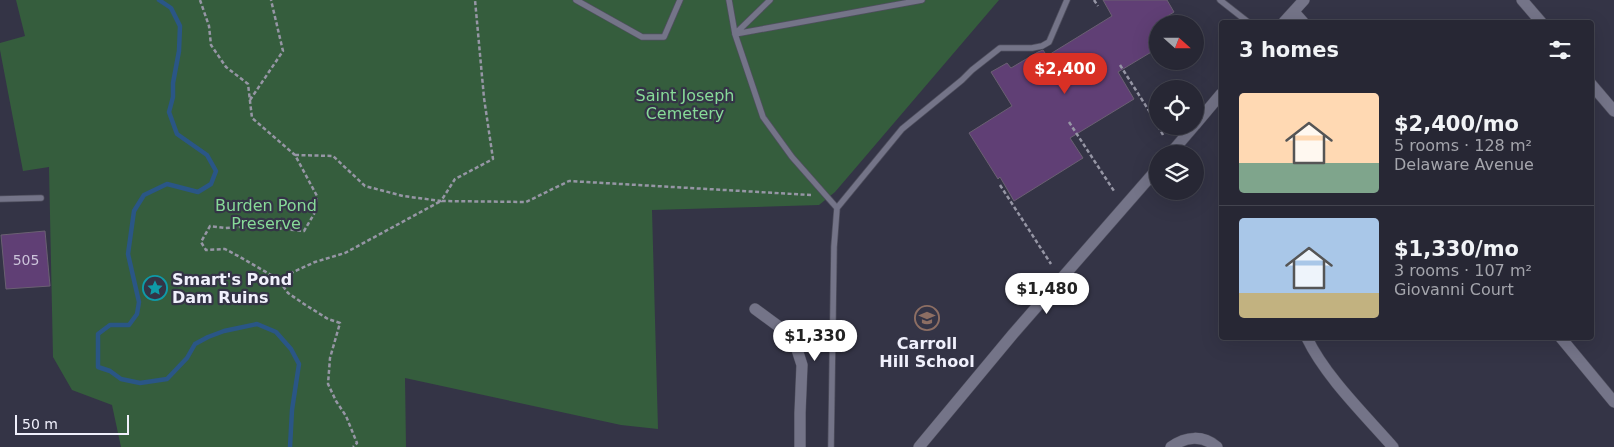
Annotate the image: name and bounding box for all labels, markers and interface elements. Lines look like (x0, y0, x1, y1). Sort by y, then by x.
north arrow (1149, 15, 1204, 70)
map controls (1149, 15, 1204, 200)
icon: filters (1546, 36, 1574, 64)
text: 3 homes (1239, 38, 1339, 62)
pin: $2,400 (1024, 52, 1106, 95)
text: $2,400 (1034, 59, 1096, 78)
button: locate (1149, 80, 1204, 135)
park label: Saint Joseph Cemetery (636, 86, 734, 123)
text: $2,400/mo (1394, 112, 1519, 136)
icon: home (1279, 113, 1339, 173)
text: 5 rooms · 128 m² (1394, 136, 1532, 155)
button: layers (1149, 145, 1204, 200)
text: Delaware Avenue (1394, 155, 1534, 174)
park label: Burden Pond Preserve (215, 196, 317, 233)
text: $1,330/mo (1394, 237, 1519, 261)
icon: home (1279, 238, 1339, 298)
house number: 505 (13, 252, 39, 268)
text: 3 rooms · 107 m² (1394, 261, 1532, 280)
place label: Smart's Pond Dam Ruins (172, 270, 292, 307)
pin: $1,480 (1006, 272, 1088, 315)
place icon: Smart's Pond Dam Ruins (142, 275, 168, 301)
text: $1,480 (1016, 279, 1078, 298)
text: Giovanni Court (1394, 280, 1514, 299)
school or university icon: Carroll Hill School (914, 305, 940, 331)
pin: $1,330 (774, 320, 856, 362)
text: $1,330 (784, 326, 846, 345)
place label: Carroll Hill School (879, 334, 975, 371)
scale bar (15, 412, 129, 435)
text: 50 m (22, 416, 58, 432)

